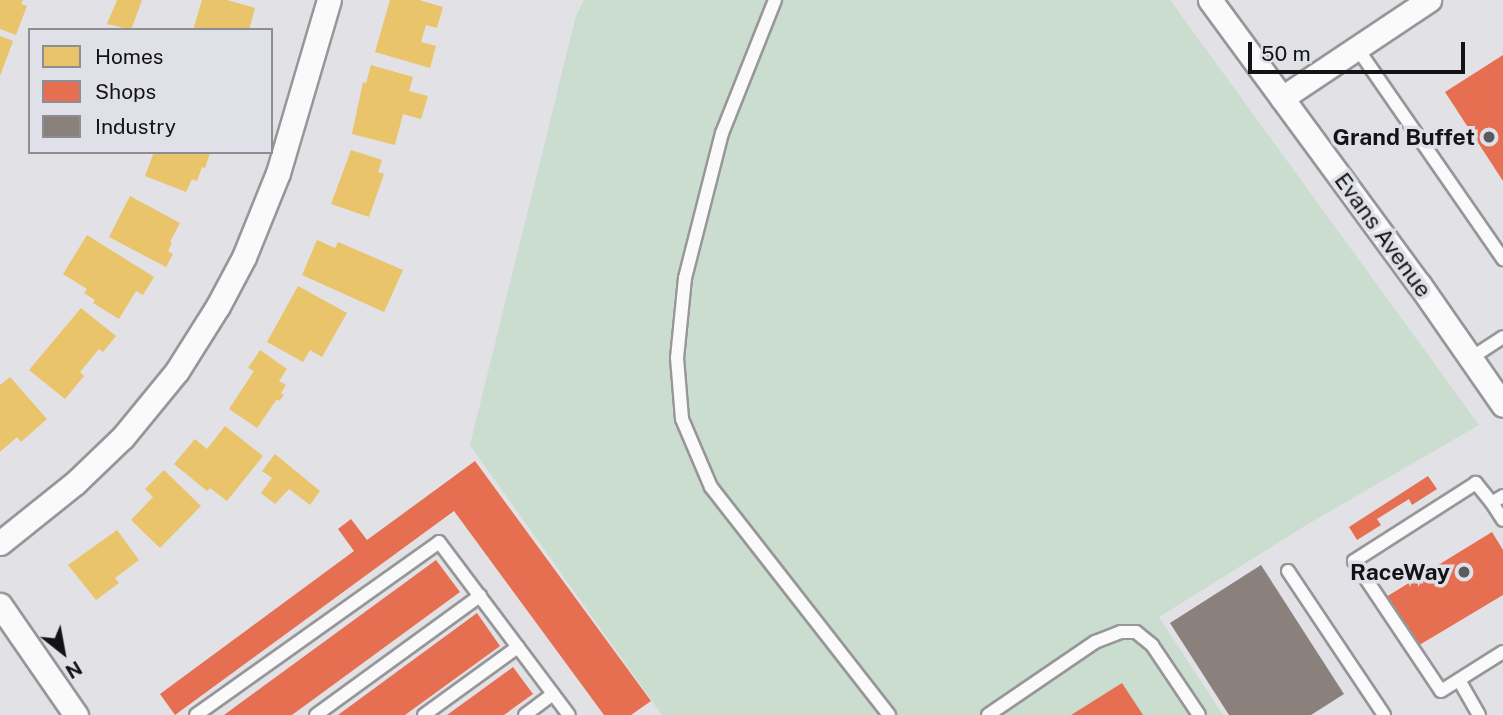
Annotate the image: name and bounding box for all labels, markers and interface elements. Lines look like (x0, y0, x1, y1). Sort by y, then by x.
legend (28, 28, 273, 154)
scale bar (1251, 28, 1468, 72)
text: 50 m (1261, 41, 1311, 66)
text: Homes (95, 44, 163, 69)
text: Shops (95, 79, 156, 104)
text: Industry (95, 114, 176, 139)
place label: Grand Buffet (1333, 123, 1475, 151)
marker: Grand Buffet (1481, 129, 1497, 145)
street label: Evans Avenue (1329, 167, 1437, 303)
place label: RaceWay (1350, 558, 1450, 586)
marker: RaceWay (1456, 564, 1472, 580)
north arrow (28, 617, 98, 687)
text: N (62, 657, 86, 683)

